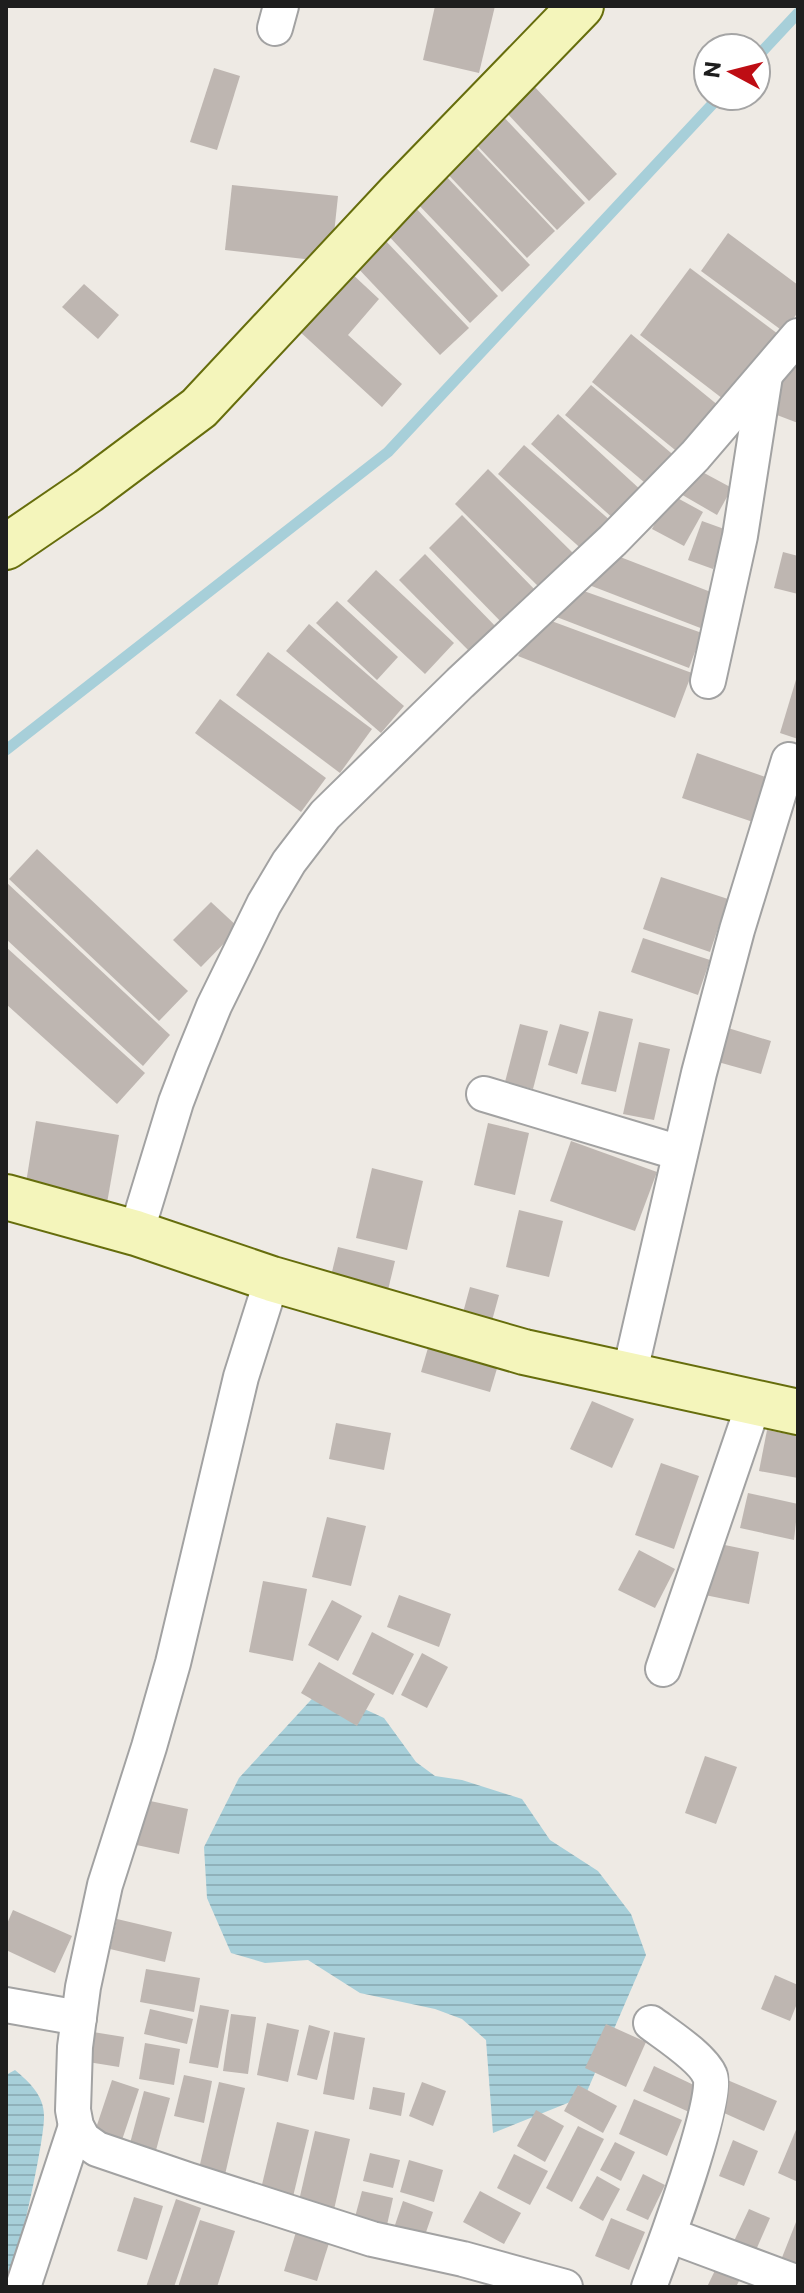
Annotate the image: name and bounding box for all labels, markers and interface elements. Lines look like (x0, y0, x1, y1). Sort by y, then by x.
north arrow (692, 32, 772, 112)
text: N (697, 60, 726, 79)

